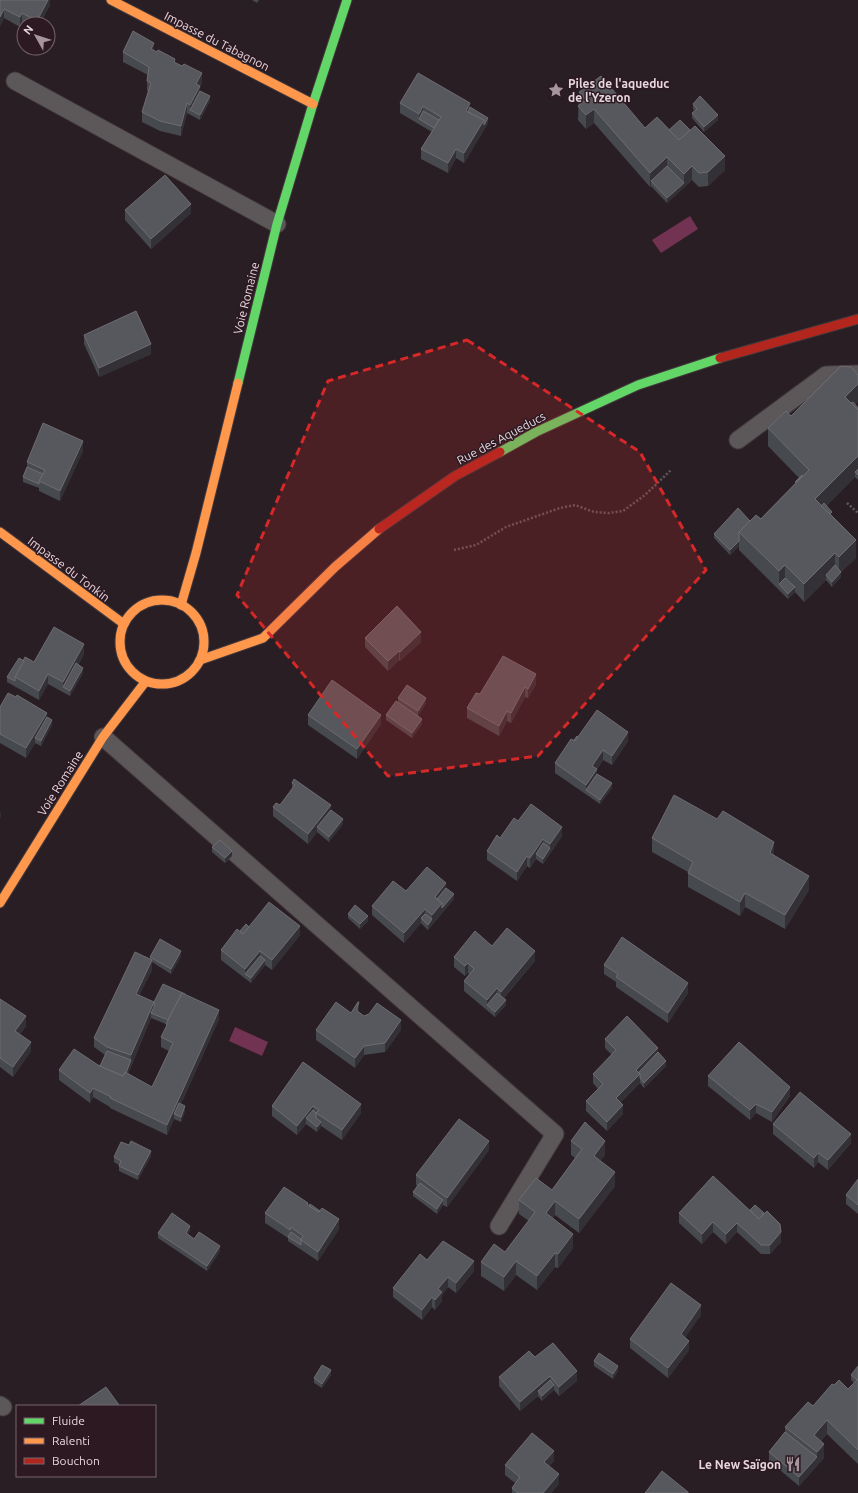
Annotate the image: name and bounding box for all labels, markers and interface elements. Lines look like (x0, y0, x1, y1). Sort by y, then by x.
street label: Impasse du Tabagnon (162, 9, 272, 73)
north arrow (16, 16, 56, 56)
text: N (21, 23, 35, 37)
place label: Piles de l'aqueduc de l'Yzeron (568, 77, 669, 104)
place icon: Piles de l'aqueduc de l'Yzeron (547, 81, 565, 99)
street label: Voie Romaine (231, 261, 261, 335)
street label: Rue des Aqueducs (455, 409, 547, 467)
street label: Impasse du Tonkin (26, 534, 112, 604)
street label: Voie Romaine (35, 748, 85, 818)
legend (16, 1405, 156, 1477)
text: Fluide (52, 1414, 85, 1427)
text: Ralenti (52, 1434, 90, 1447)
text: Bouchon (52, 1454, 100, 1467)
restaurant icon: Le New Saïgon (784, 1455, 802, 1473)
place label: Le New Saïgon (698, 1458, 781, 1471)

